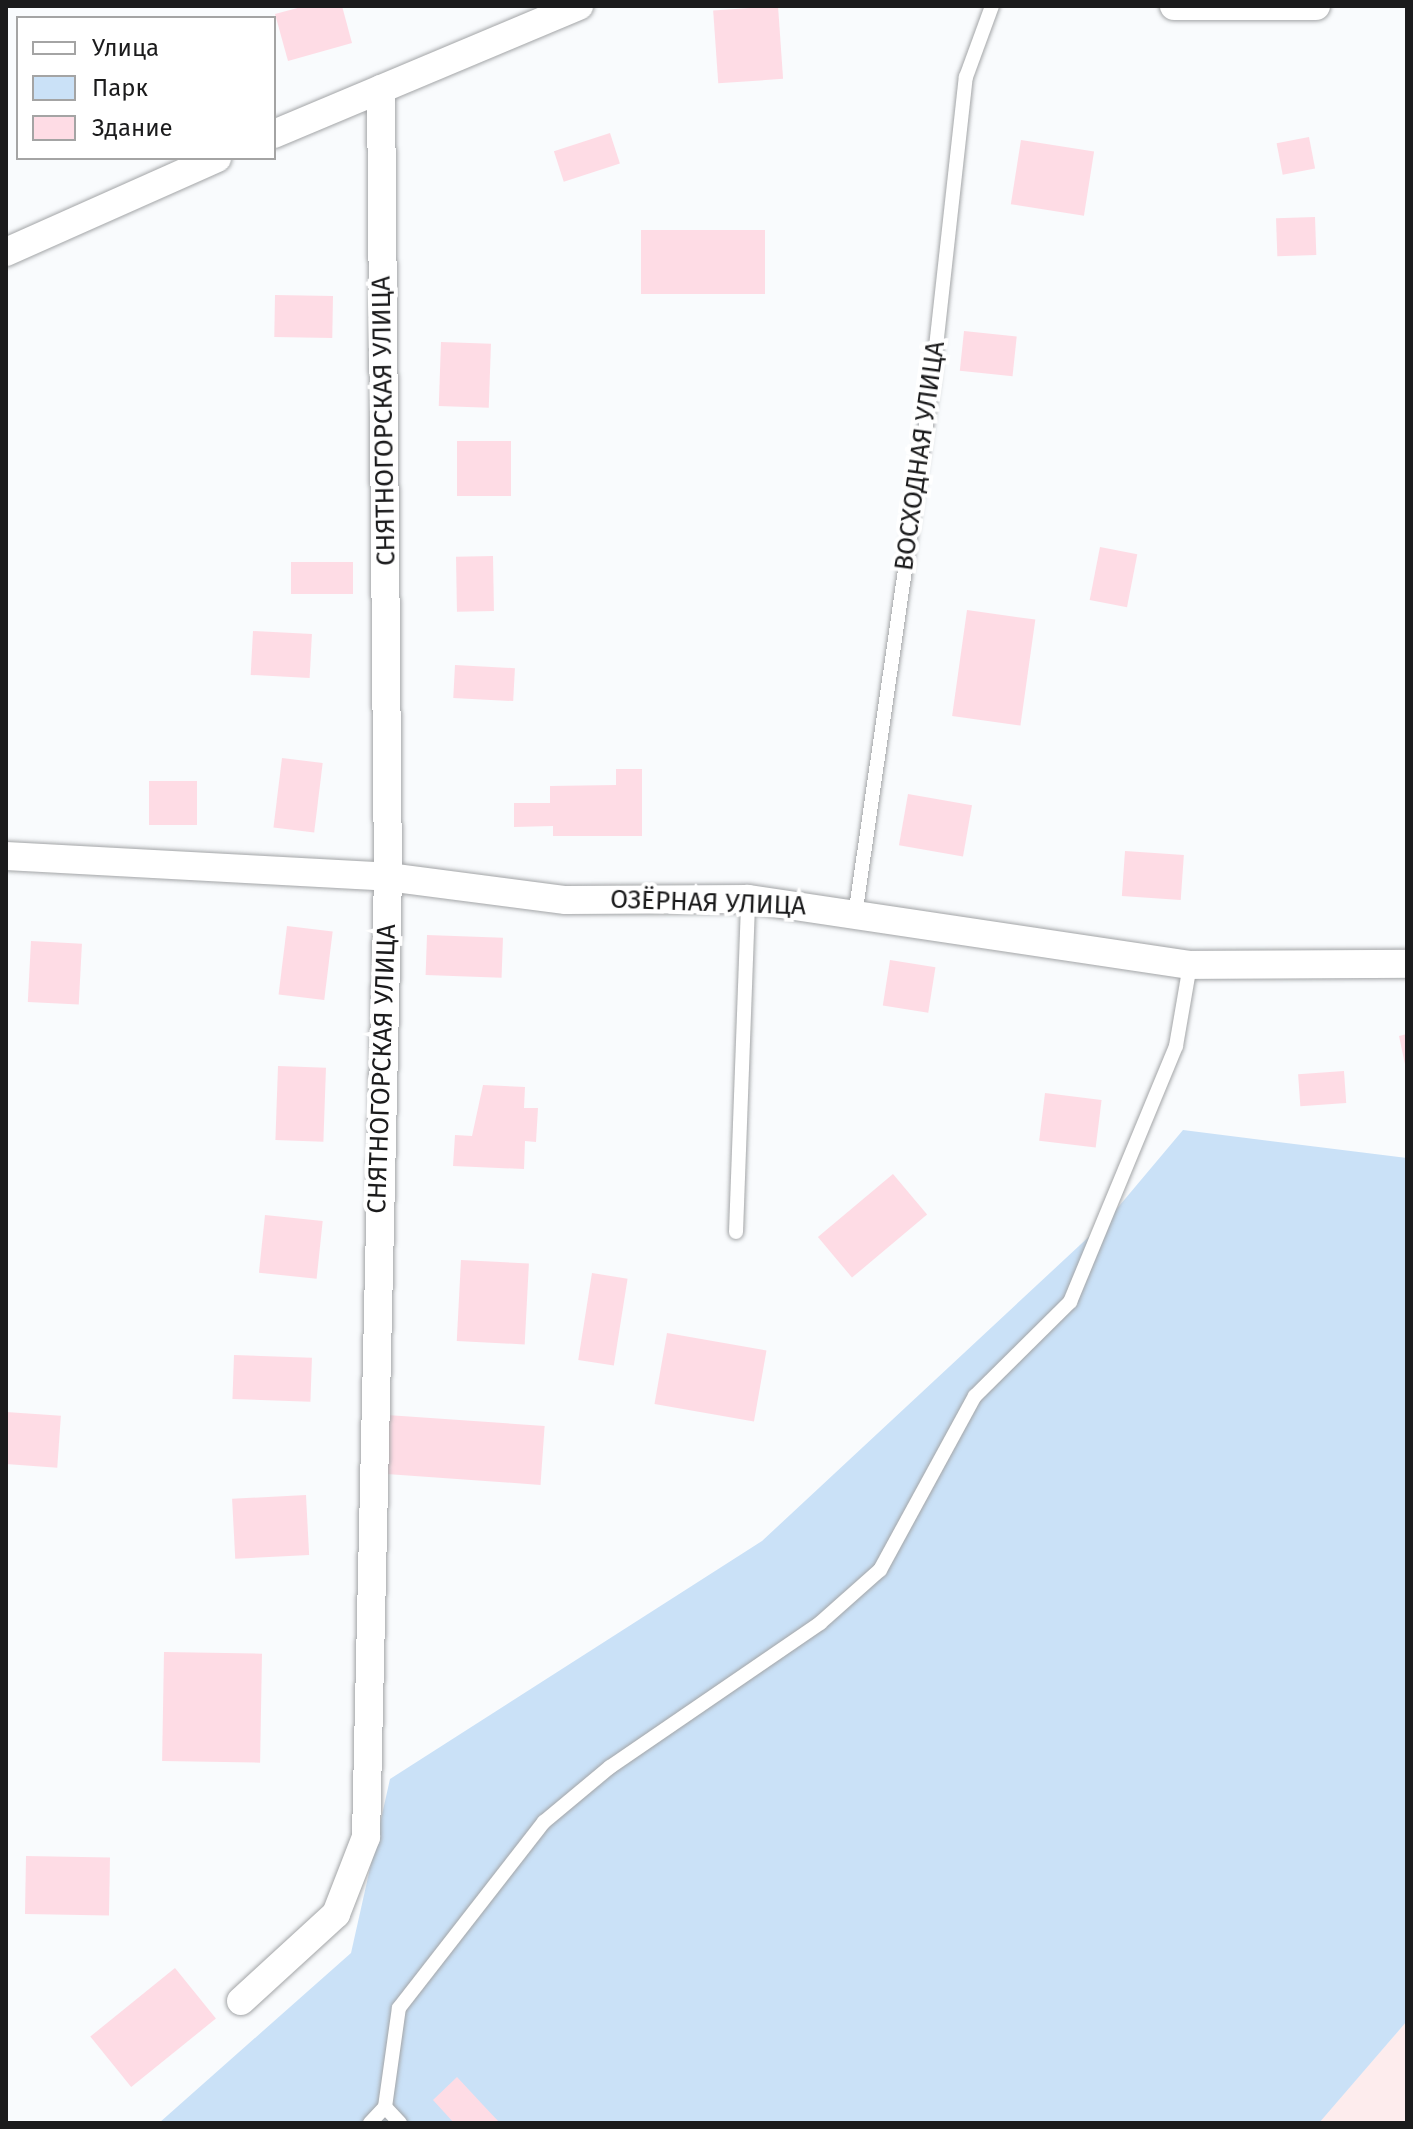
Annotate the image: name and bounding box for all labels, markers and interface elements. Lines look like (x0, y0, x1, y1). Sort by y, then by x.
legend (16, 16, 276, 160)
text: Улица (92, 34, 159, 62)
text: Парк (92, 74, 148, 102)
text: Здание (92, 114, 173, 142)
street label: СНЯТНОГОРСКАЯ УЛИЦА (366, 276, 402, 566)
street label: ВОСХОДНАЯ УЛИЦА (888, 339, 952, 573)
street label: ОЗЁРНАЯ УЛИЦА (610, 884, 806, 922)
street label: СНЯТНОГОРСКАЯ УЛИЦА (361, 924, 403, 1214)

